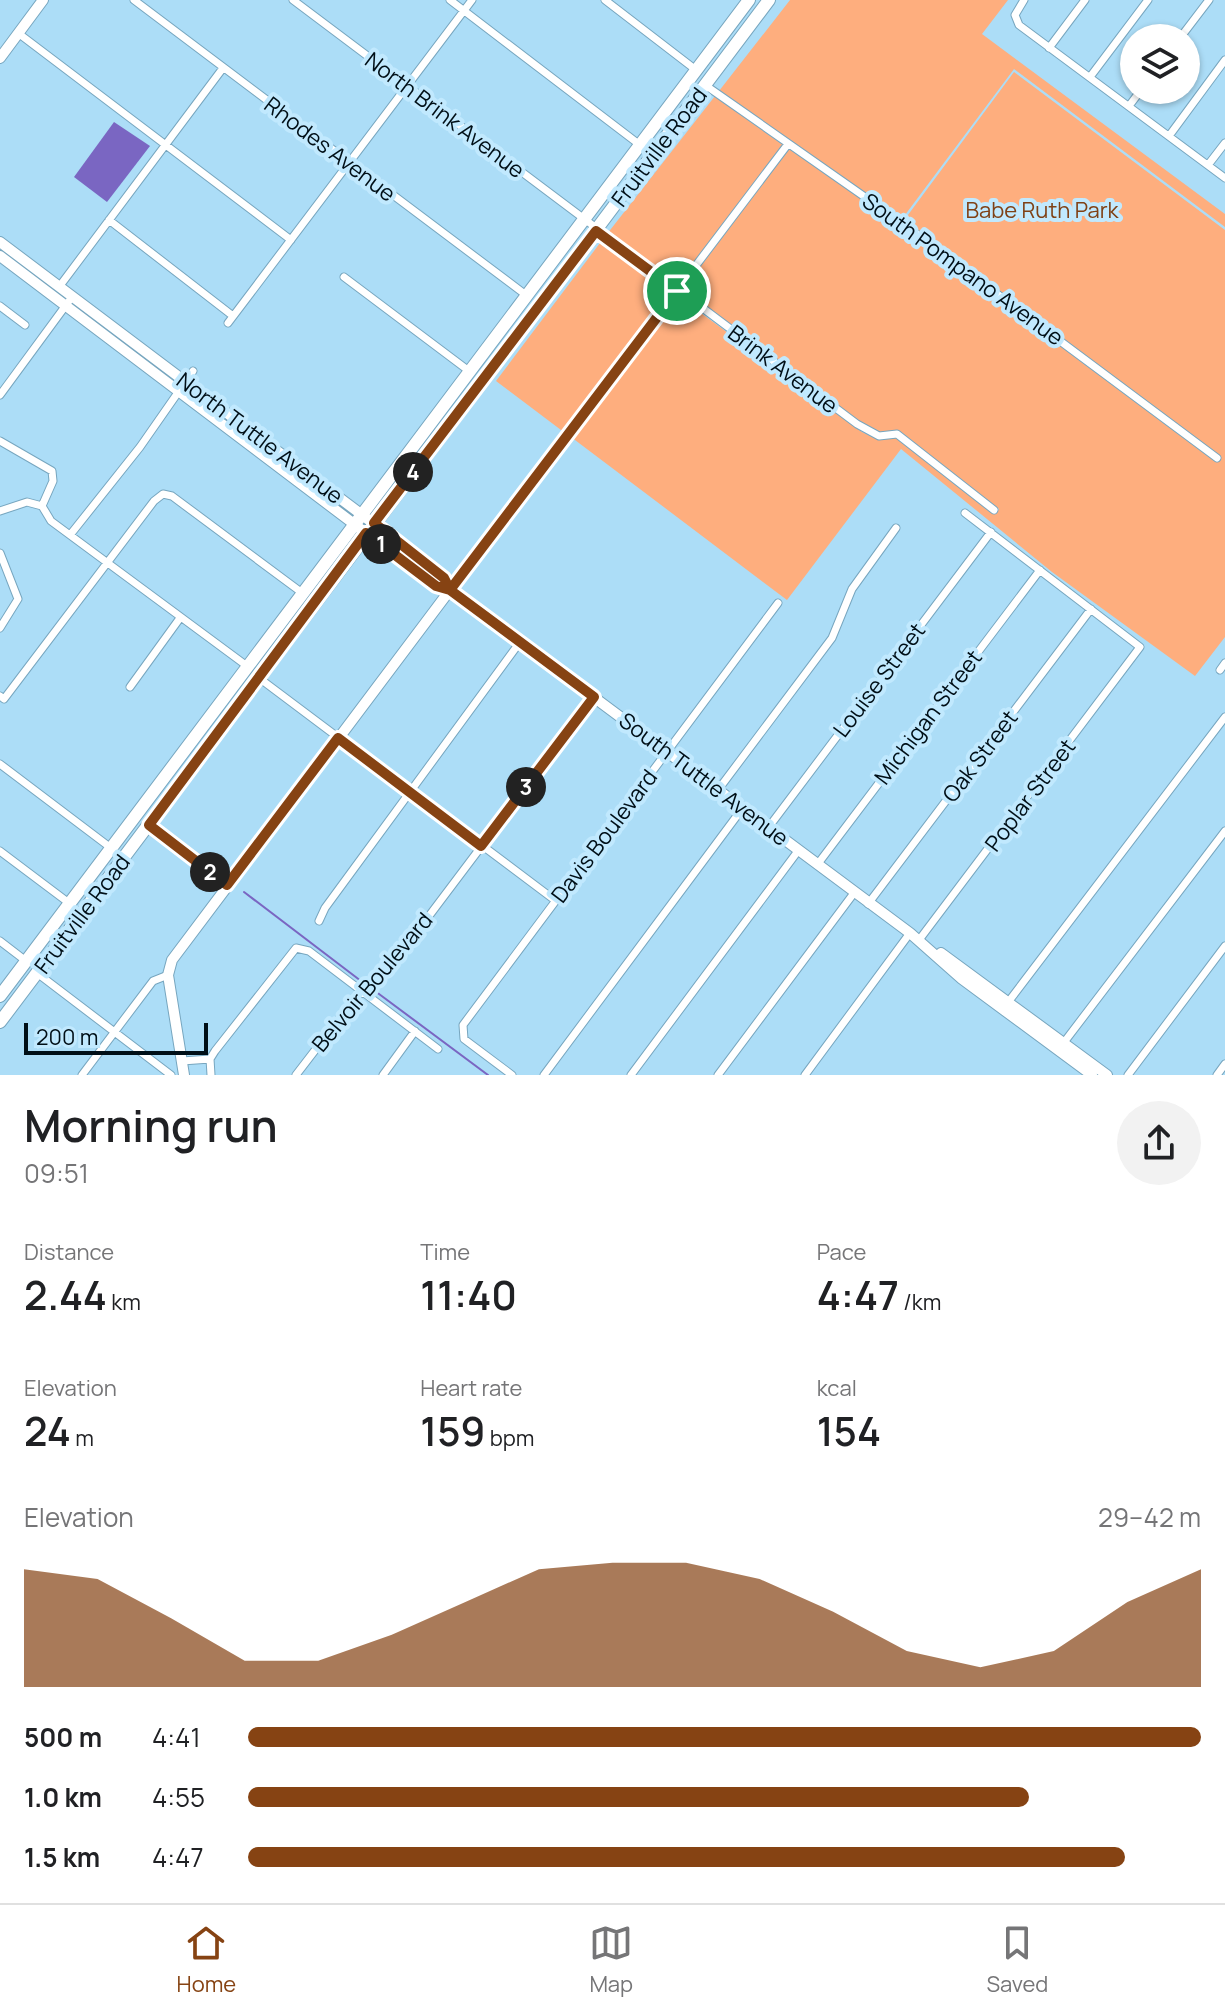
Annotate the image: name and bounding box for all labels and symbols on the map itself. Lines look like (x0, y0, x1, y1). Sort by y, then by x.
street label: North Brink Avenue (359, 45, 531, 185)
street label: Fruitville Road (604, 81, 714, 213)
street label: Rhodes Avenue (258, 90, 402, 208)
street label: South Pompano Avenue (856, 186, 1070, 352)
park label: Babe Ruth Park (965, 195, 1120, 225)
pin (643, 257, 711, 325)
street label: Brink Avenue (722, 318, 844, 420)
street label: North Tuttle Avenue (171, 365, 350, 511)
pin: 4 (393, 452, 433, 492)
pin: 1 (361, 524, 401, 564)
street label: Louise Street (826, 617, 932, 743)
street label: Michigan Street (867, 643, 989, 790)
street label: Oak Street (935, 704, 1025, 808)
street label: South Tuttle Avenue (613, 705, 795, 853)
street label: Poplar Street (978, 732, 1082, 857)
street label: Davis Boulevard (544, 763, 664, 909)
pin: 3 (506, 767, 546, 807)
street label: Fruitville Road (27, 848, 137, 980)
pin: 2 (190, 852, 230, 892)
street label: Belvoir Boulevard (305, 906, 439, 1058)
scale bar (24, 1019, 208, 1055)

